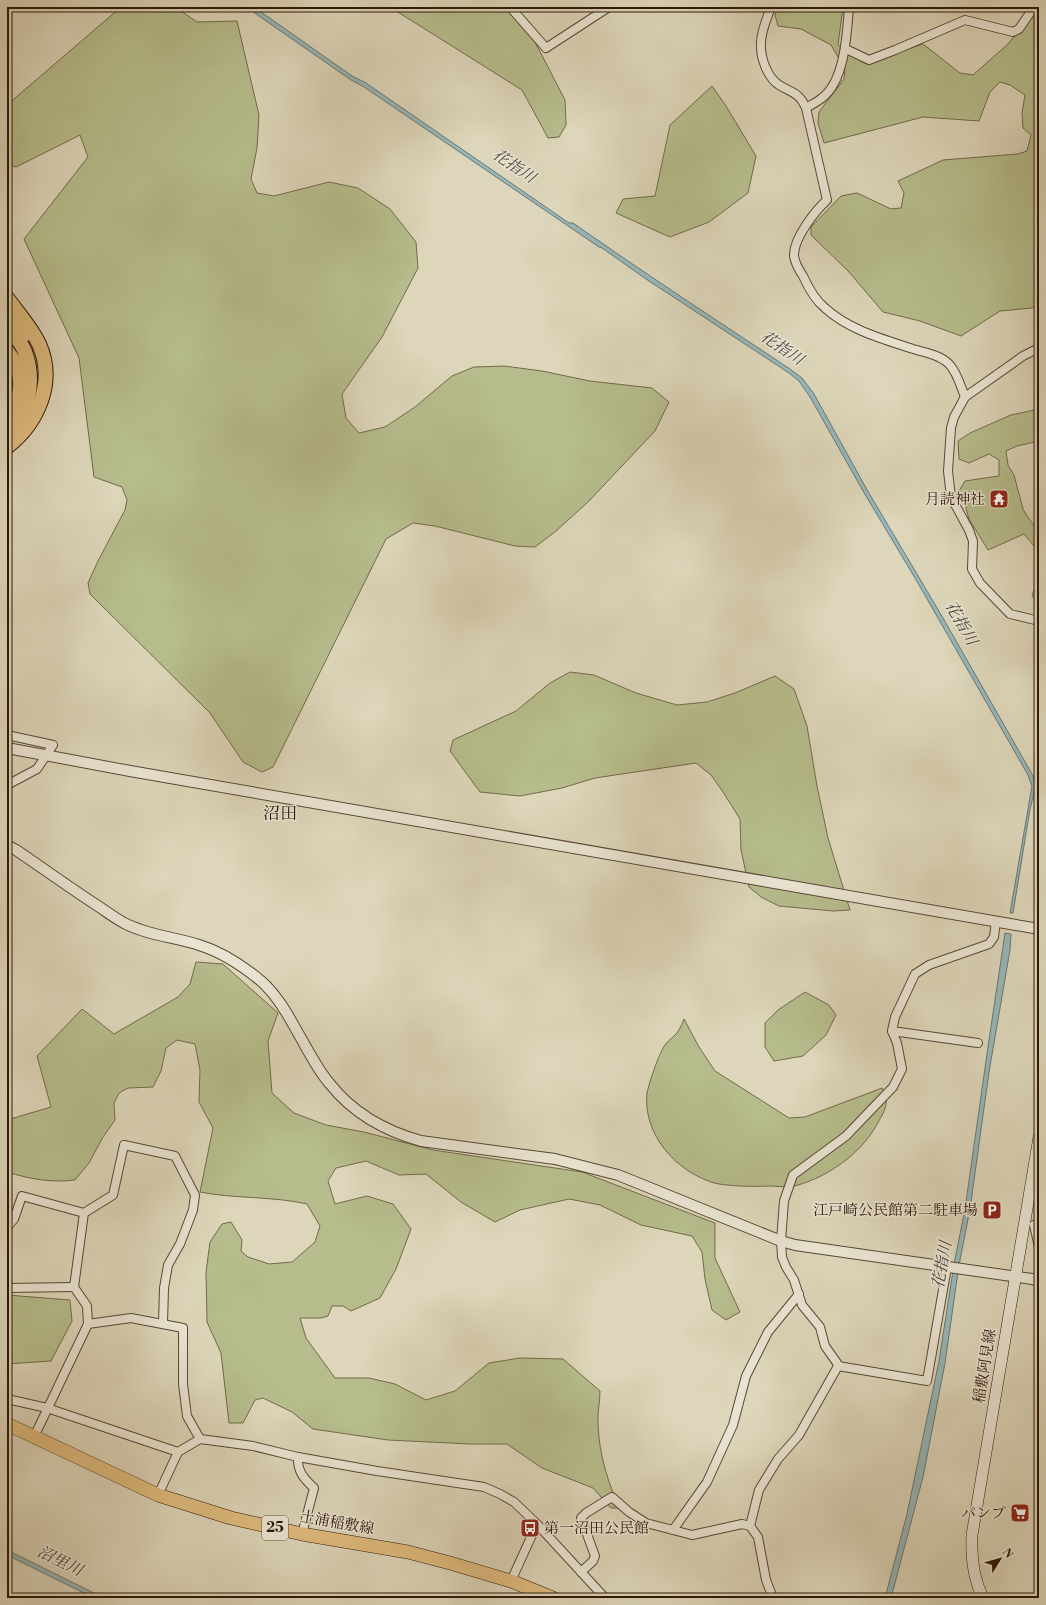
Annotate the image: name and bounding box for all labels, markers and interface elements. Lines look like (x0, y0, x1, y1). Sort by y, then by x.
water label: 花指川 (489, 144, 541, 189)
water label: 花指川 (757, 326, 809, 371)
temple icon: 月読神社 (988, 488, 1010, 510)
place label: 月読神社 (925, 490, 985, 509)
water label: 花指川 (940, 597, 983, 651)
district label: 沼田 (263, 803, 297, 825)
parking icon: 江戸崎公民館第二駐車場 (981, 1199, 1003, 1221)
place label: 江戸崎公民館第二駐車場 (813, 1201, 978, 1220)
water label: 花指川 (928, 1238, 956, 1290)
street label: 稲敷阿見線 (970, 1327, 1000, 1405)
supermarket icon: パンプ (1009, 1502, 1031, 1524)
place label: パンプ (961, 1504, 1006, 1523)
street label: 土浦稲敷線 (298, 1507, 376, 1539)
road number: 25 (262, 1516, 288, 1540)
bus stop icon: 第一沼田公民館 (519, 1517, 541, 1539)
place label: 第一沼田公民館 (544, 1519, 649, 1538)
north arrow (980, 1539, 1020, 1579)
water label: 沼里川 (34, 1541, 88, 1581)
text: N (999, 1546, 1016, 1562)

